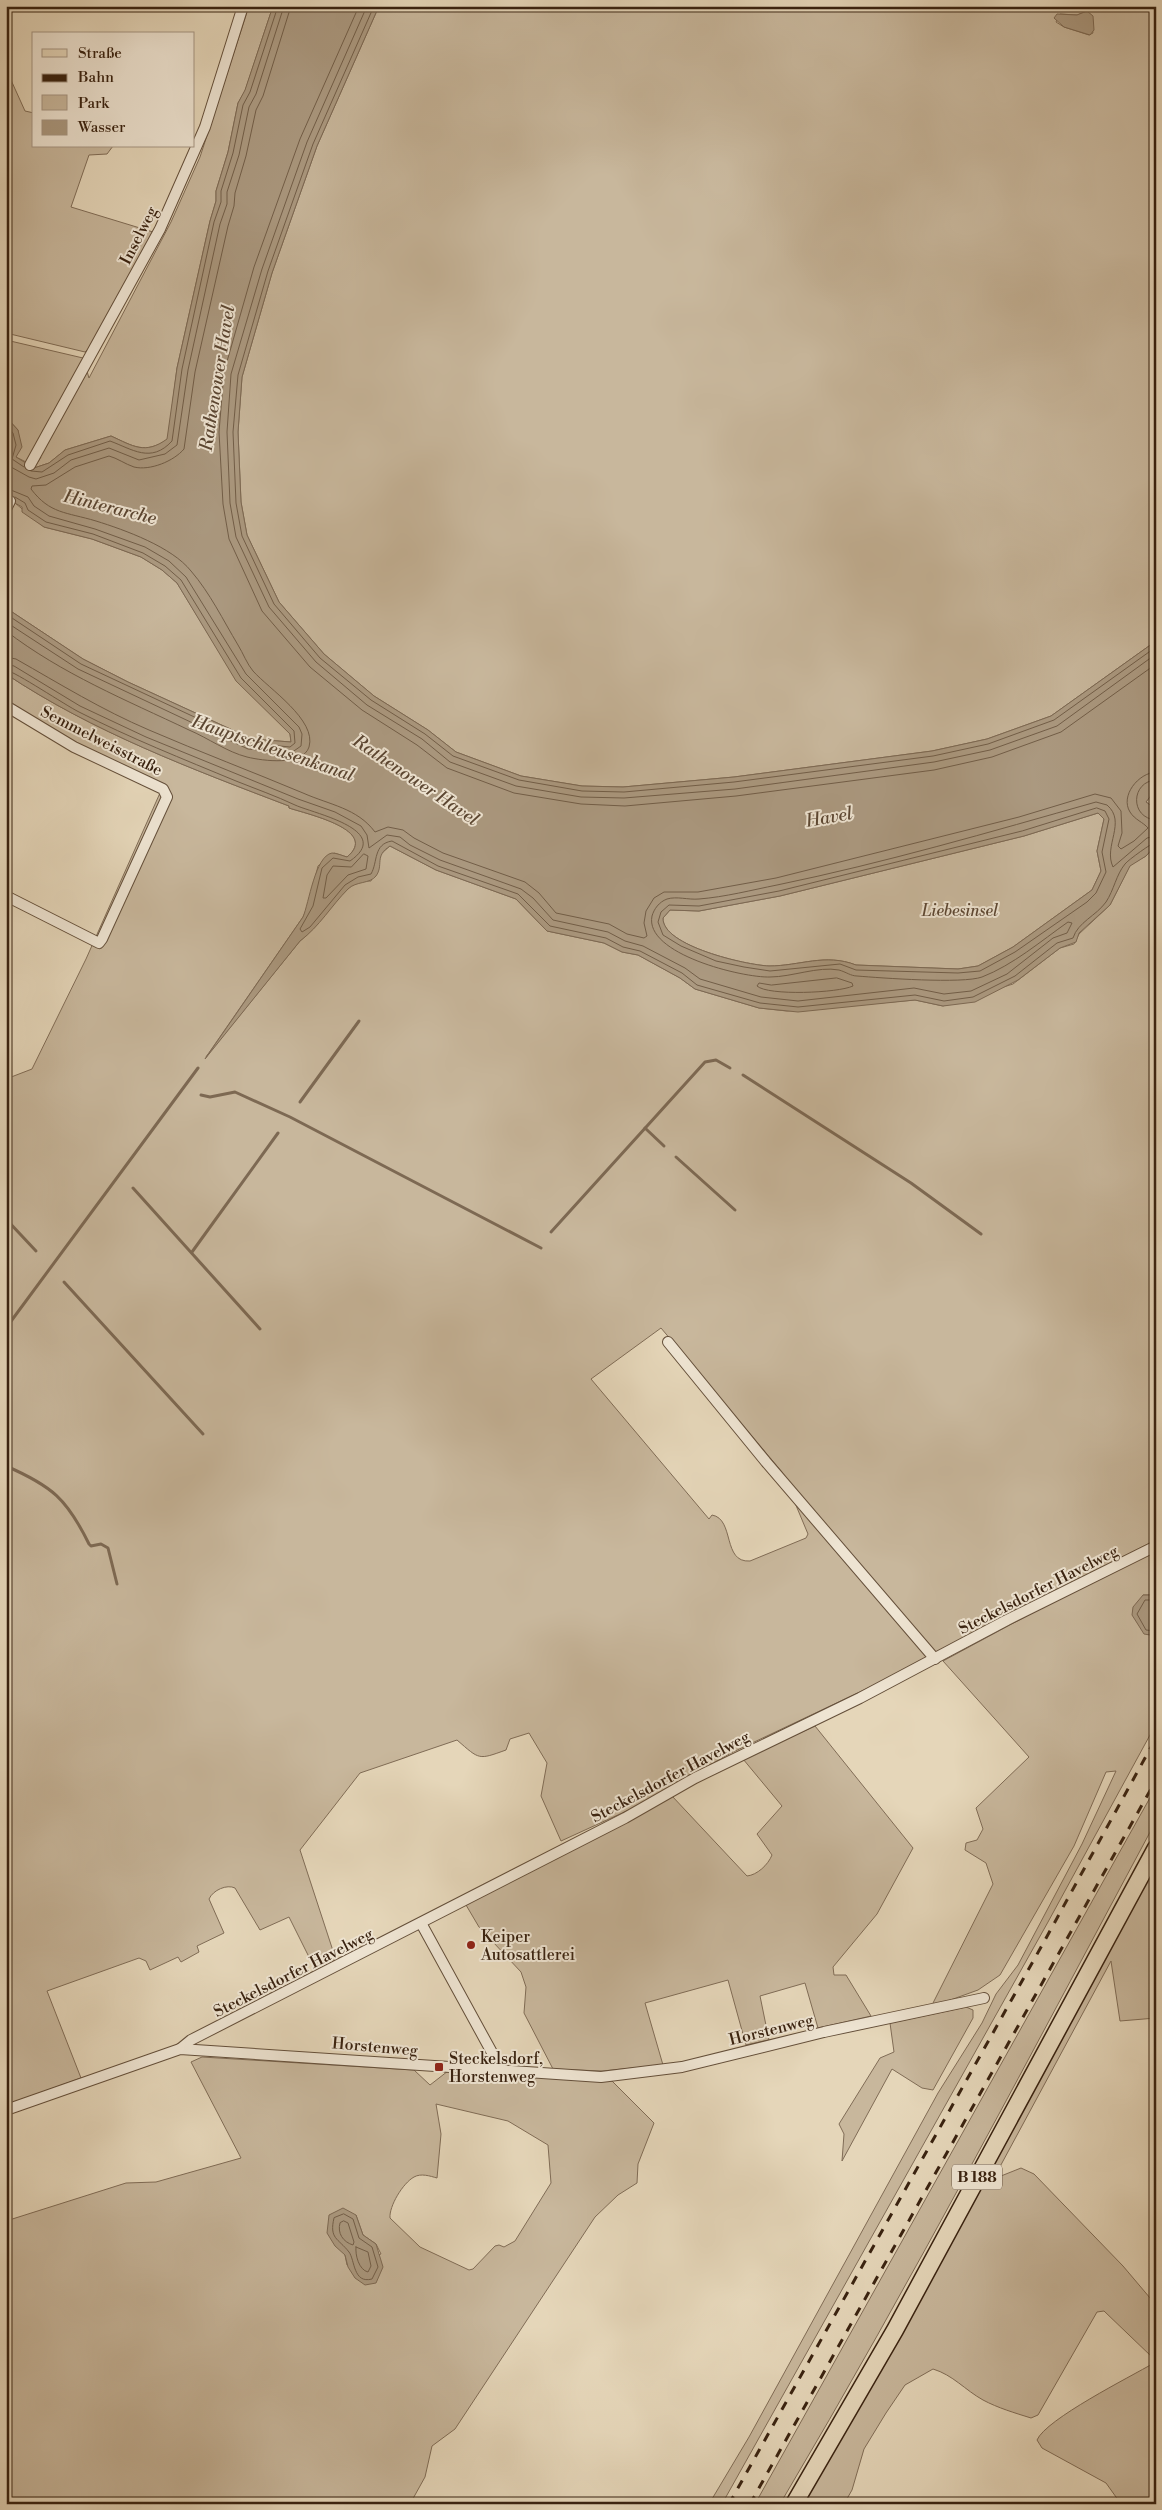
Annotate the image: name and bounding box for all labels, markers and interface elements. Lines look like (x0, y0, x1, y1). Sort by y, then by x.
legend (32, 32, 195, 148)
text: Straße (78, 44, 122, 63)
text: Bahn (77, 68, 114, 87)
text: Park (78, 94, 110, 113)
text: Wasser (77, 118, 126, 137)
street label: Inselweg (116, 202, 162, 268)
water label: Rathenower Havel (194, 303, 240, 454)
water label: Hinterarche (60, 485, 159, 530)
street label: Semmelweisstraße (37, 702, 166, 780)
water label: Hauptschleusenkanal (188, 710, 357, 787)
water label: Rathenower Havel (347, 729, 483, 831)
water label: Havel (803, 802, 855, 833)
park label: Liebesinsel (921, 901, 999, 921)
street label: Steckelsdorfer Havelweg (955, 1541, 1122, 1639)
street label: Steckelsdorfer Havelweg (588, 1726, 754, 1827)
street label: Steckelsdorfer Havelweg (210, 1924, 377, 2022)
place label: Keiper Autosattlerei (480, 1927, 575, 1965)
marker: Keiper Autosattlerei (465, 1939, 477, 1951)
street label: Horstenweg (727, 2010, 816, 2050)
street label: Horstenweg (331, 2033, 419, 2061)
place label: Steckelsdorf, Horstenweg (449, 2049, 543, 2087)
marker: Steckelsdorf, Horstenweg (433, 2061, 445, 2073)
road number: B 188 (952, 2164, 1002, 2190)

